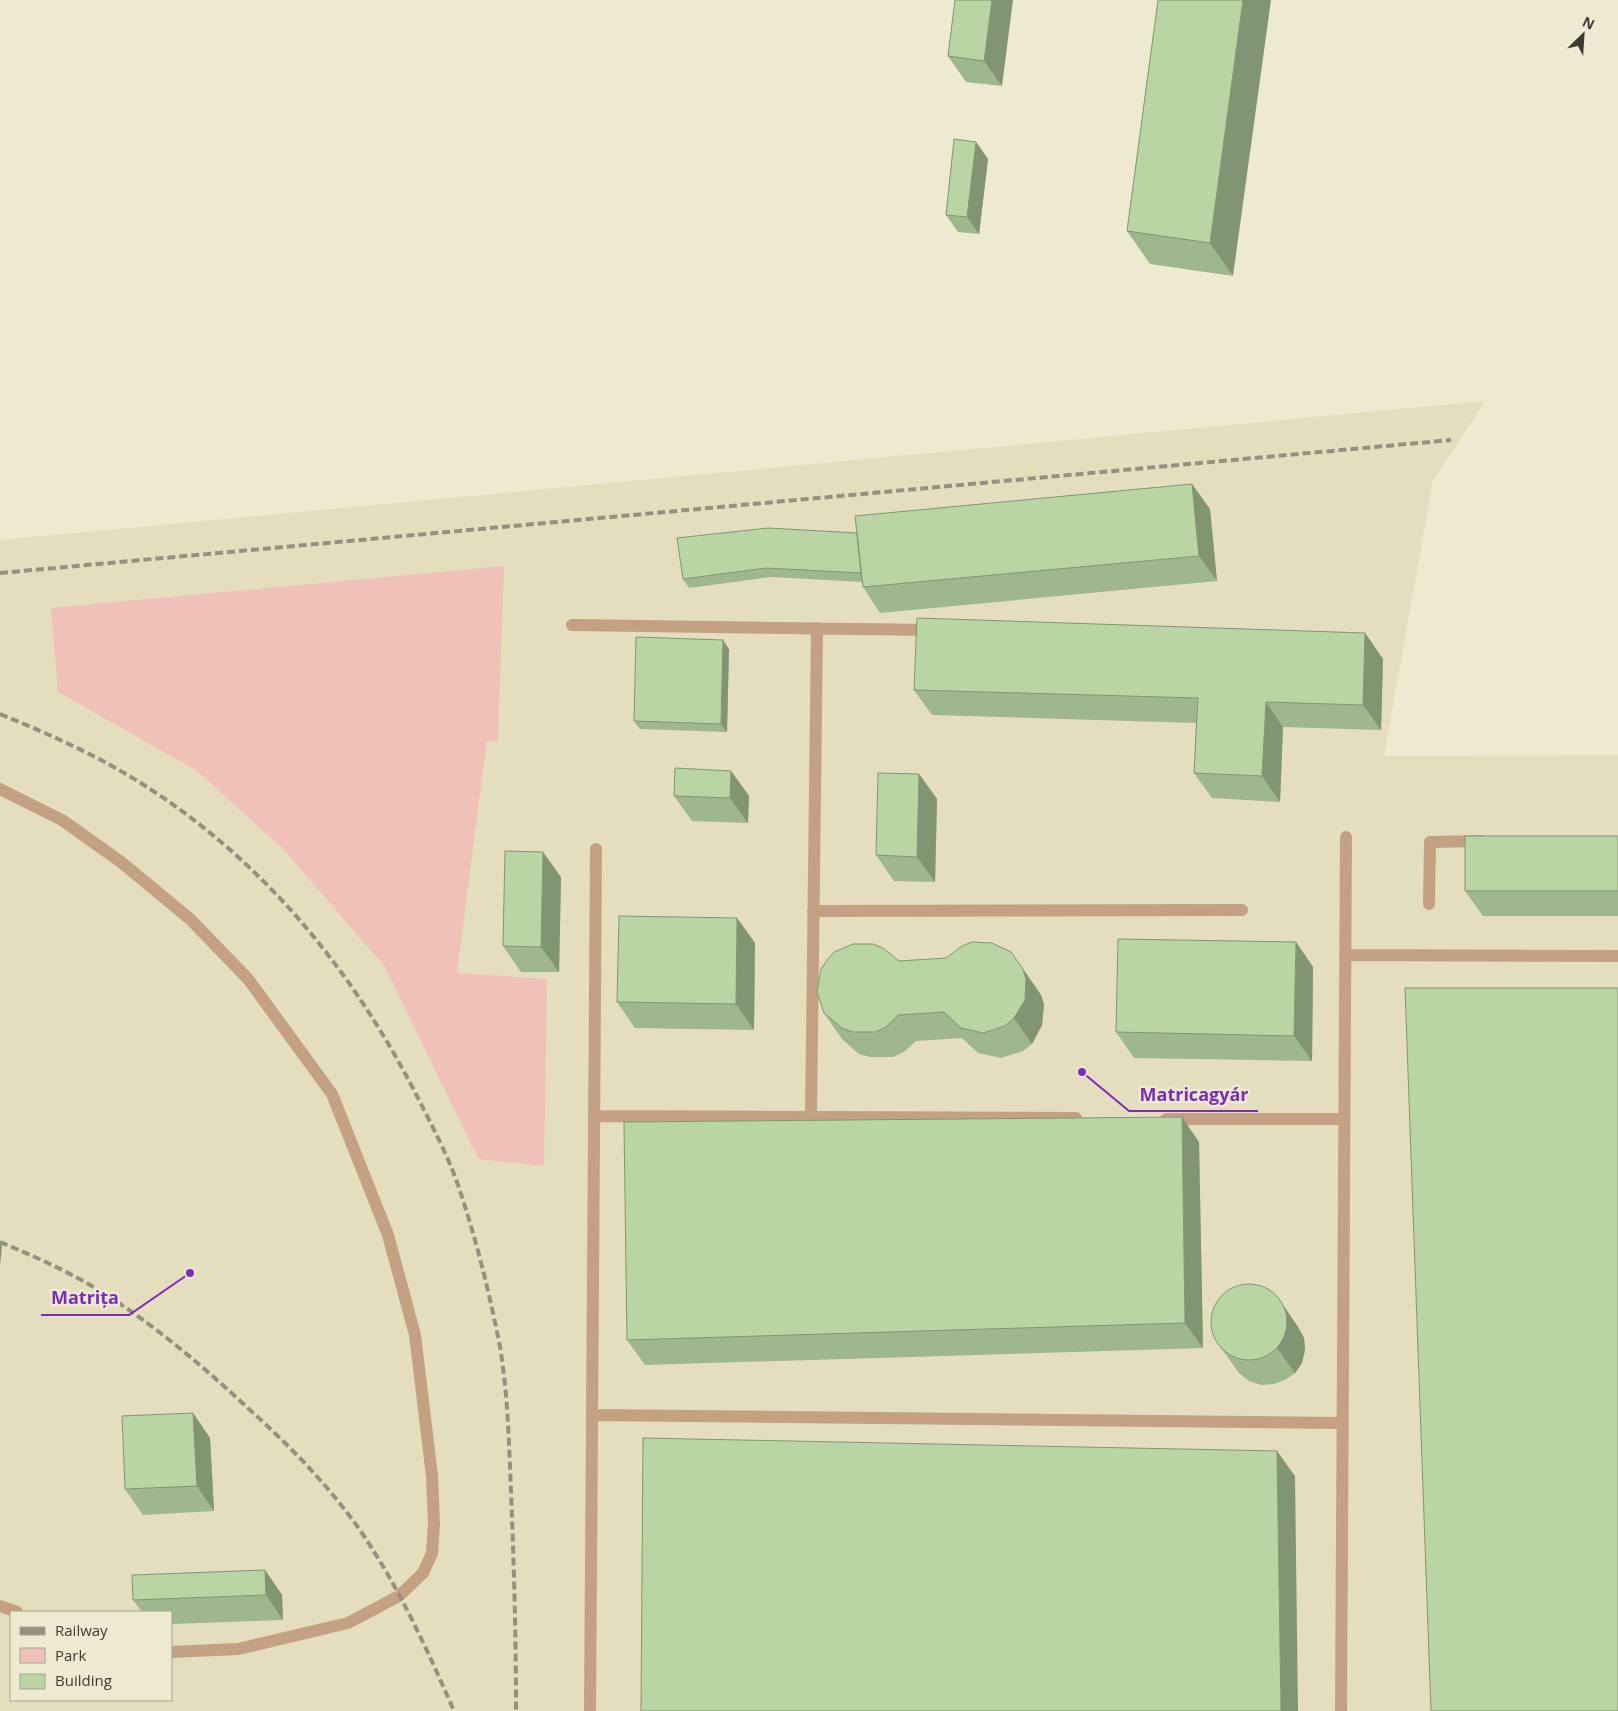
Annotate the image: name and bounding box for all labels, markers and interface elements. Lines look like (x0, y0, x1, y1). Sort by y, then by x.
north arrow (1558, 10, 1608, 60)
text: N (1580, 12, 1598, 34)
callout: Matricagyár (1129, 1078, 1258, 1111)
text: Matricagyár (1140, 1082, 1248, 1106)
callout: Matrița (41, 1282, 129, 1315)
text: Matrița (51, 1285, 119, 1309)
legend (10, 1611, 172, 1701)
text: Railway (55, 1620, 108, 1640)
text: Park (55, 1645, 86, 1665)
text: Building (55, 1670, 112, 1690)

